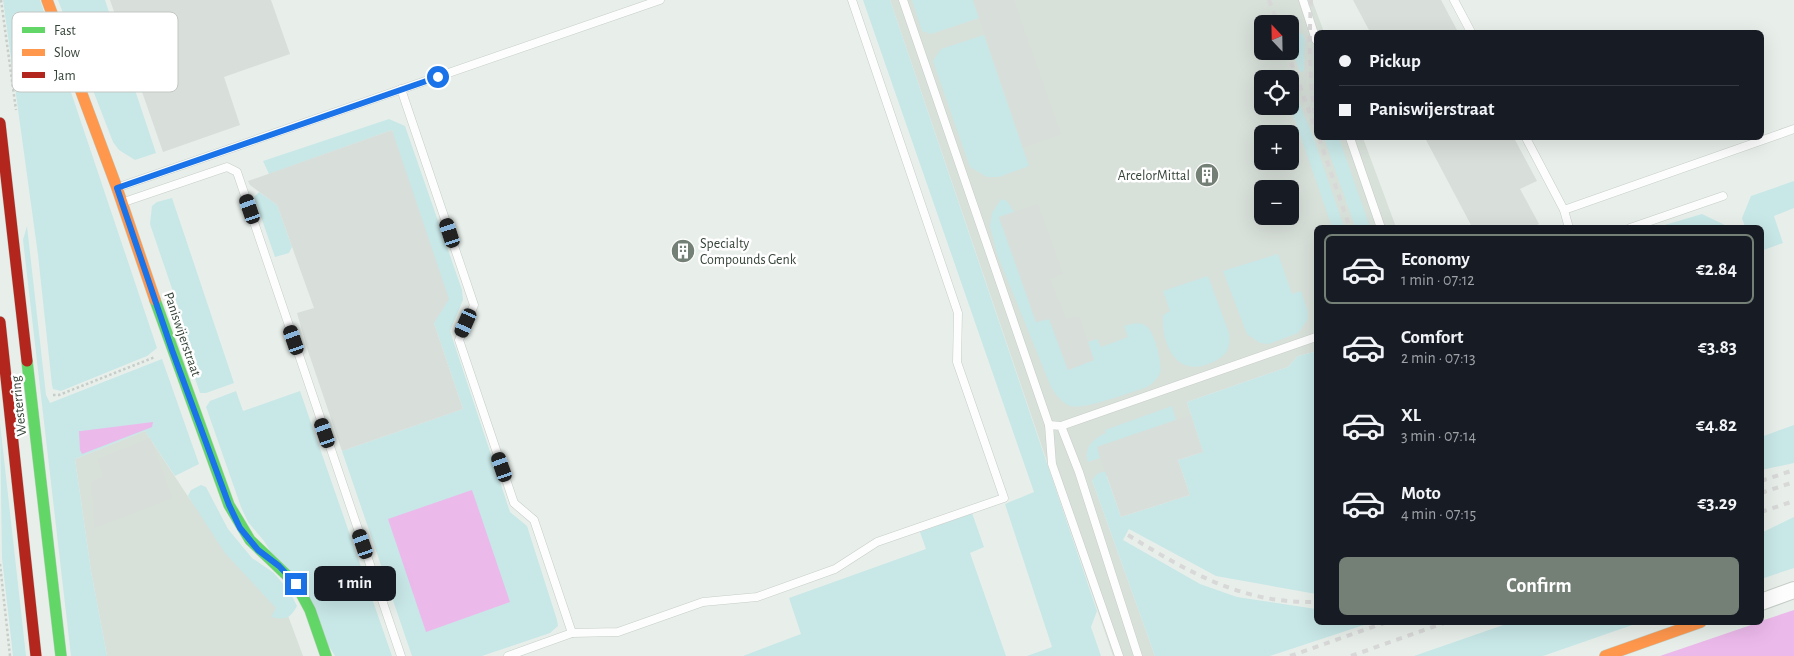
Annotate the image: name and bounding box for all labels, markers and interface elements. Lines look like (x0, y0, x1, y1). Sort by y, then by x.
legend (12, 12, 178, 92)
north arrow (1254, 15, 1299, 60)
map controls (1254, 15, 1299, 225)
text: Fast (54, 24, 76, 38)
text: Slow (54, 46, 81, 60)
text: Pickup (1369, 52, 1421, 71)
route start (427, 66, 449, 88)
text: Jam (54, 69, 76, 83)
button: locate (1254, 70, 1299, 115)
text: Paniswijerstraat (1369, 100, 1494, 119)
button: + (1254, 125, 1299, 170)
building icon: ArcelorMittal (1194, 162, 1220, 188)
place label: ArcelorMittal (1118, 169, 1190, 183)
button: − (1254, 180, 1299, 225)
car (238, 192, 261, 226)
car (438, 216, 461, 250)
place label: Specialty Compounds Genk (700, 237, 797, 267)
building icon: Specialty Compounds Genk (670, 238, 696, 264)
icon: car (1341, 247, 1386, 292)
text: Economy (1401, 250, 1470, 269)
text: €2.84 (1696, 260, 1737, 279)
text: 1 min · 07:12 (1401, 272, 1475, 288)
street label: Paniswijerstraat (161, 290, 203, 379)
car (453, 306, 478, 340)
car (282, 323, 305, 357)
icon: car (1341, 325, 1386, 370)
text: Comfort (1401, 328, 1463, 347)
text: €3.83 (1698, 338, 1737, 357)
text: 2 min · 07:13 (1401, 350, 1476, 366)
street label: Westerring (9, 375, 29, 437)
icon: car (1341, 403, 1386, 448)
text: XL (1401, 406, 1421, 425)
car (313, 416, 336, 450)
text: €4.82 (1696, 416, 1737, 435)
text: 3 min · 07:14 (1401, 428, 1476, 444)
car (490, 450, 513, 484)
icon: car (1341, 481, 1386, 526)
text: Moto (1401, 484, 1441, 503)
text: €3.29 (1697, 494, 1737, 513)
text: 4 min · 07:15 (1401, 506, 1476, 522)
car (351, 527, 374, 561)
button: Confirm (1339, 557, 1739, 615)
callout: 1 min (314, 566, 396, 602)
route end (285, 573, 307, 595)
text: 1 min (338, 575, 372, 591)

